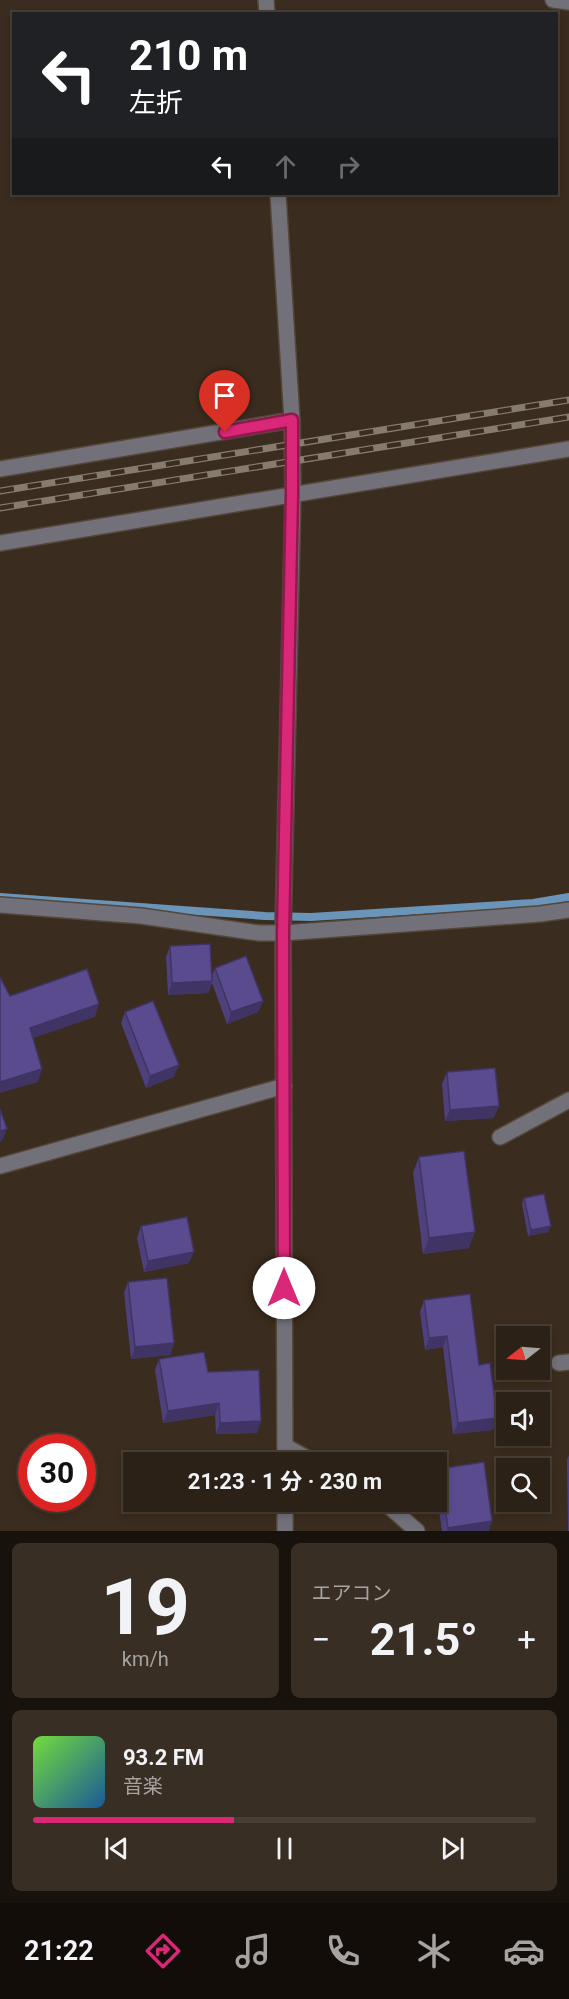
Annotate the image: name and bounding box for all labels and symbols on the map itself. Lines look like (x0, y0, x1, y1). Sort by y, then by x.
pin (199, 370, 250, 432)
position arrow (252, 1256, 316, 1320)
north arrow (496, 1326, 550, 1380)
speed limit sign: 30 (18, 1434, 96, 1512)

